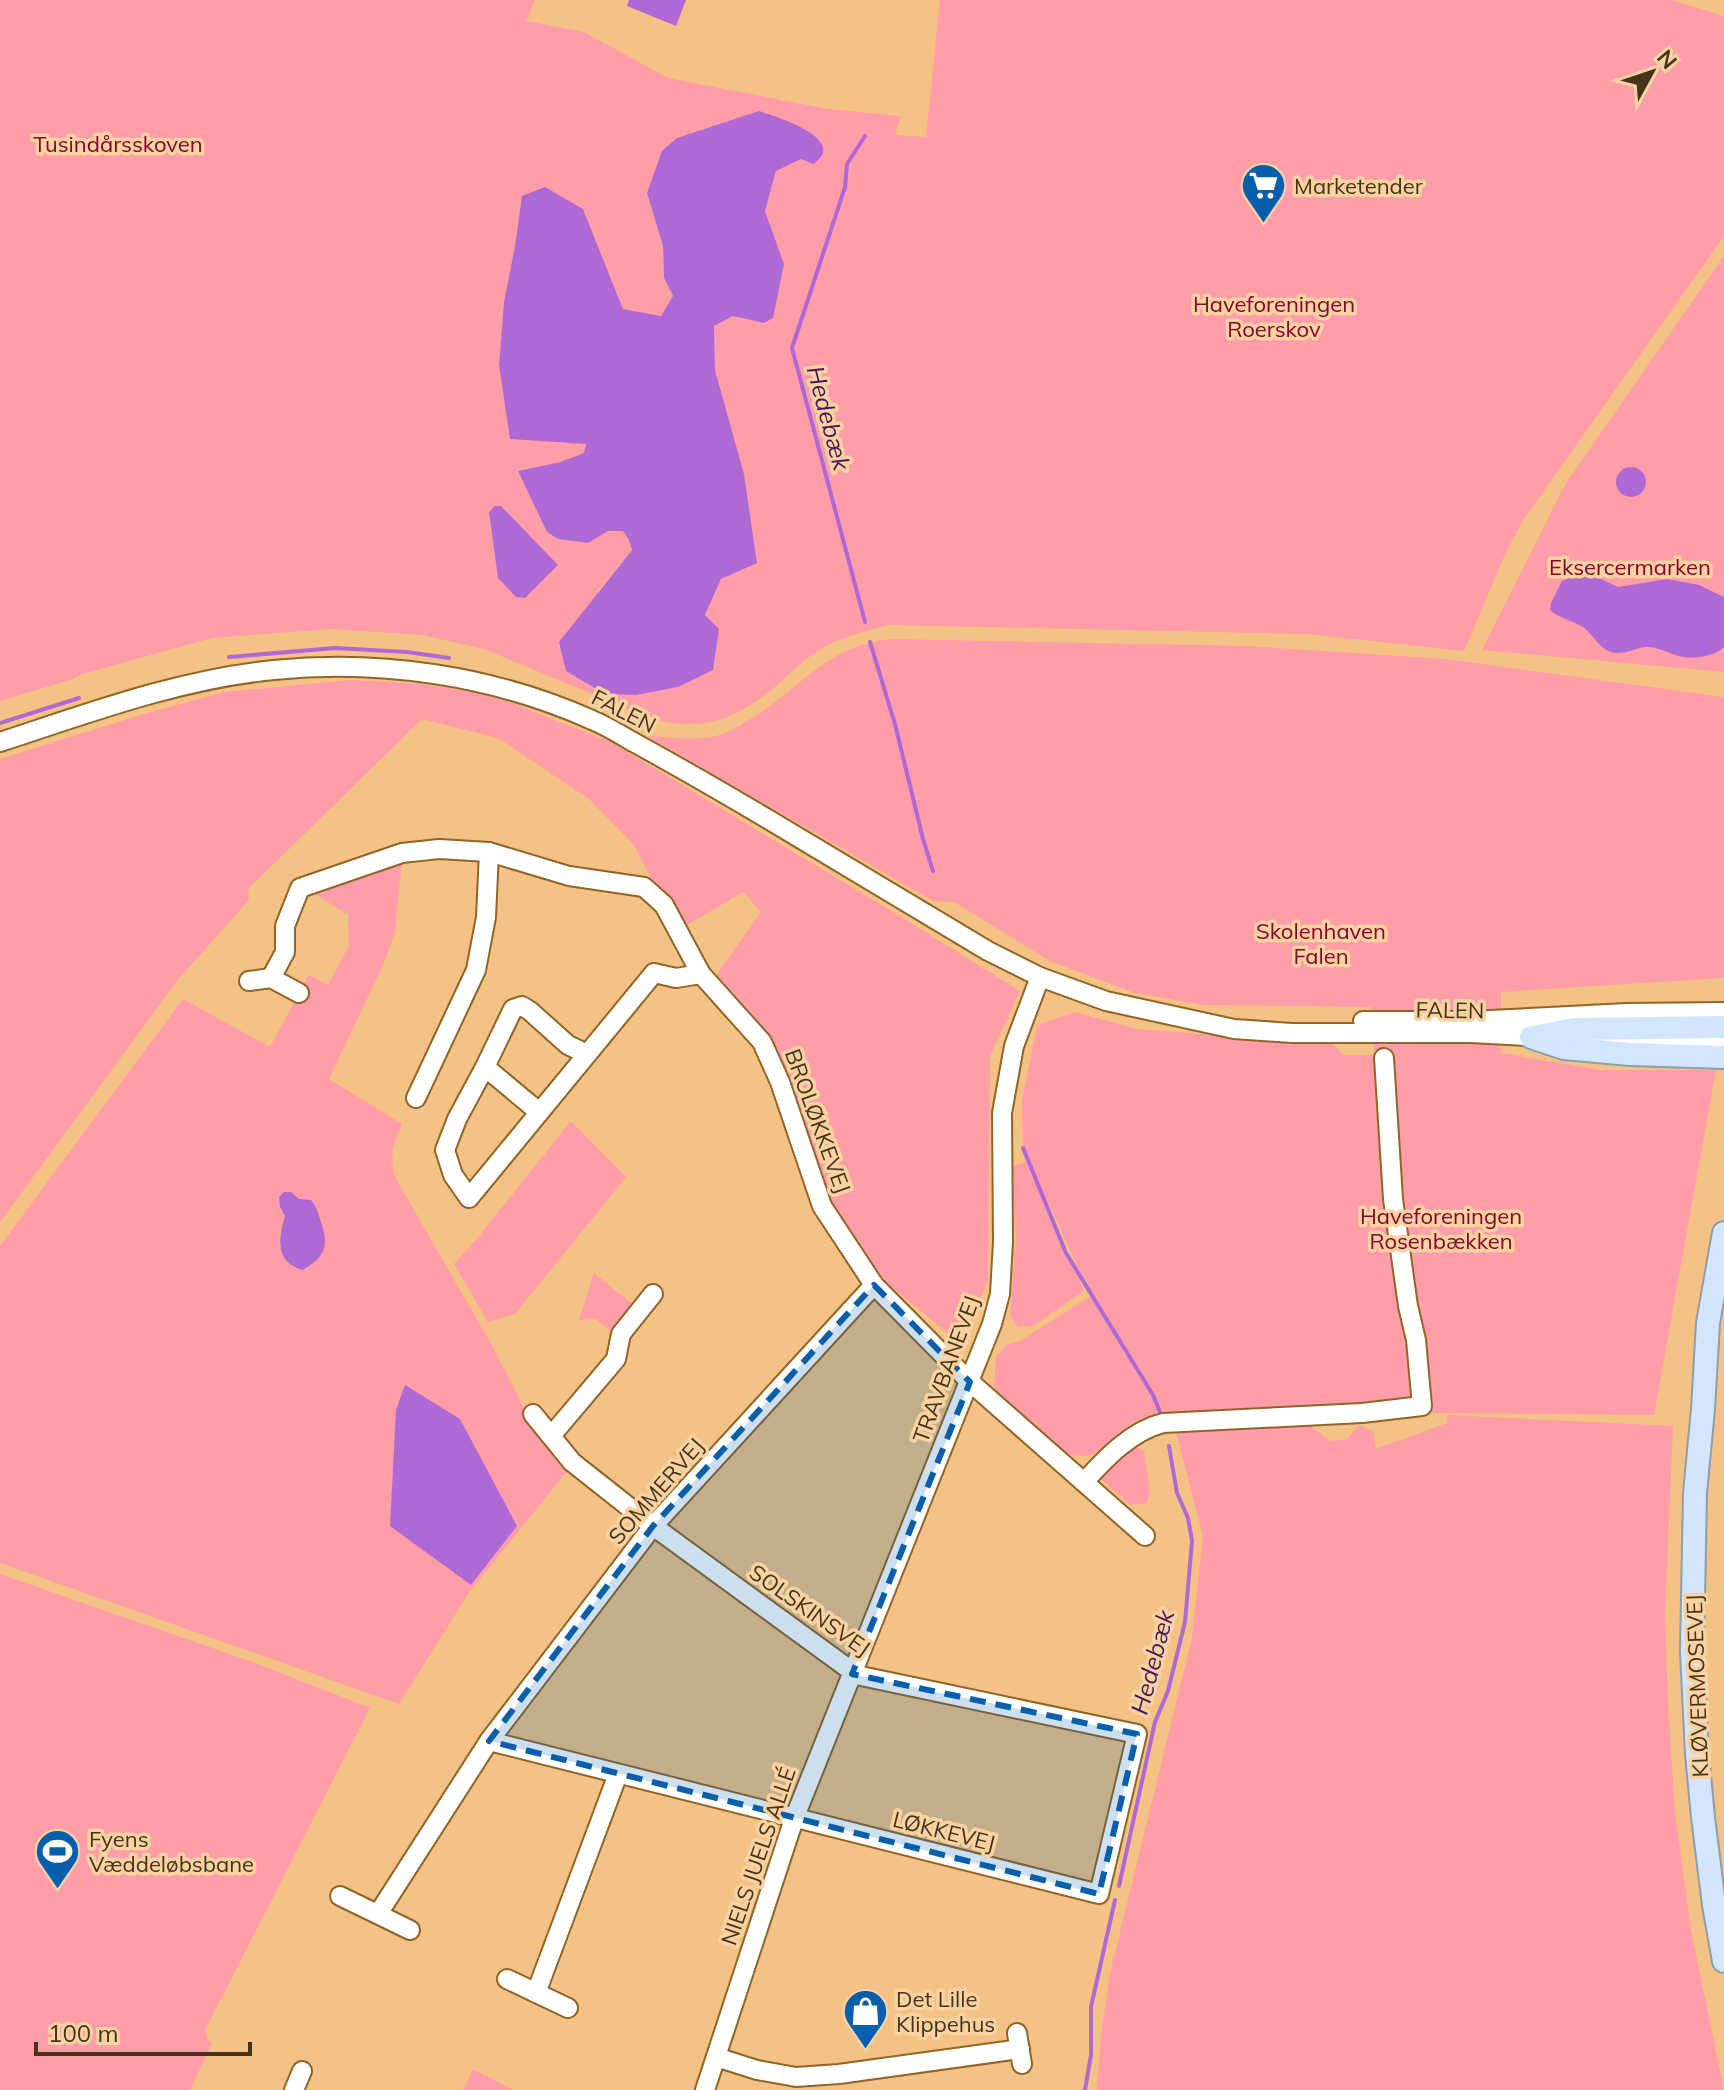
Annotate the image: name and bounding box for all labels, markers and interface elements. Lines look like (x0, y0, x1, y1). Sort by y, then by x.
north arrow (1612, 32, 1692, 112)
text: N (1651, 44, 1683, 75)
park label: Tusindårsskoven (33, 130, 203, 158)
supermarket icon: Marketender (1239, 162, 1287, 225)
place label: Marketender (1294, 172, 1423, 200)
park label: Haveforeningen Roerskov (1193, 290, 1355, 343)
water label: Hedebæk (801, 363, 857, 474)
park label: Eksercermarken (1549, 553, 1711, 581)
street label: FALEN (587, 683, 661, 739)
park label: Skolenhaven Falen (1256, 917, 1386, 970)
street label: FALEN (1415, 995, 1485, 1025)
street label: BROLØKKEVEJ (779, 1045, 857, 1197)
park label: Haveforeningen Rosenbækken (1360, 1202, 1522, 1255)
street label: TRAVBANEVEJ (906, 1292, 986, 1446)
street label: SOMMERVEJ (602, 1432, 710, 1550)
street label: SOLSKINSVEJ (744, 1558, 876, 1662)
street label: KLØVERMOSEVEJ (1680, 1594, 1714, 1778)
water label: Hedebæk (1124, 1606, 1180, 1717)
street label: NIELS JUELS ALLÉ (714, 1763, 802, 1949)
street label: LØKKEVEJ (890, 1805, 998, 1857)
place label: Fyens Væddeløbsbane (89, 1825, 254, 1878)
sports icon: Fyens Væddeløbsbane (34, 1828, 82, 1891)
place label: Det Lille Klippehus (896, 1985, 995, 2038)
shop icon: Det Lille Klippehus (841, 1988, 889, 2051)
scale bar (36, 2006, 250, 2056)
text: 100 m (48, 2018, 119, 2048)

